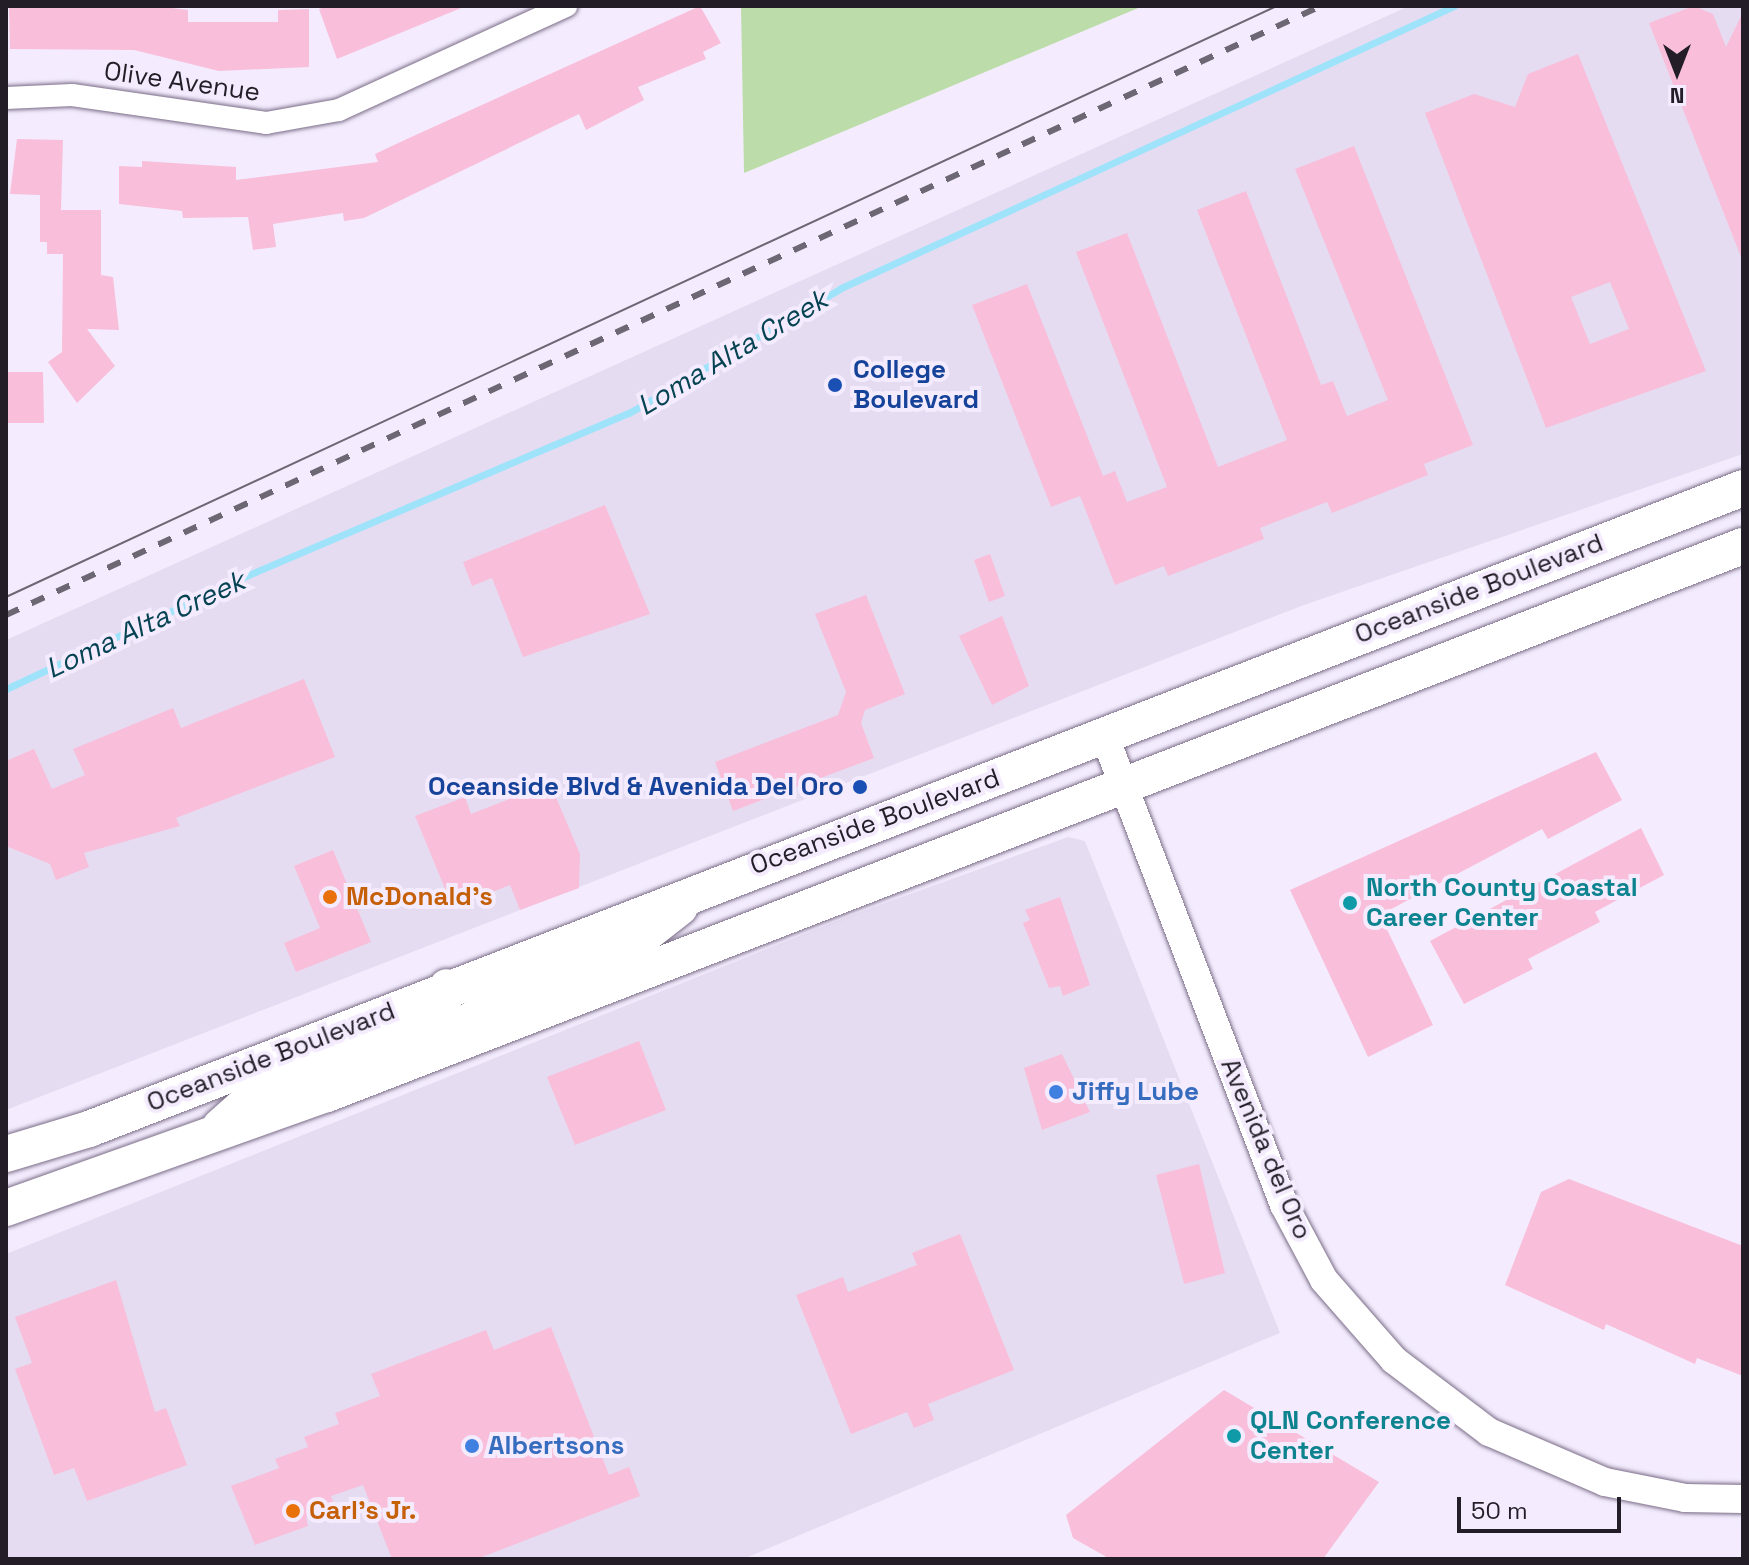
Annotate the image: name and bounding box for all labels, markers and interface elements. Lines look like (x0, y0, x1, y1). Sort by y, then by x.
north arrow (1637, 32, 1717, 112)
street label: Olive Avenue (102, 56, 262, 108)
text: N (1670, 82, 1684, 110)
water label: Loma Alta Creek (630, 282, 834, 422)
place label: College Boulevard (853, 354, 979, 416)
marker: College Boulevard (824, 374, 846, 396)
street label: Oceanside Boulevard (1351, 527, 1607, 651)
water label: Loma Alta Creek (40, 563, 250, 685)
street label: Oceanside Boulevard (746, 762, 1004, 882)
place label: Oceanside Blvd & Avenida Del Oro (428, 771, 844, 803)
marker: Oceanside Blvd & Avenida Del Oro (851, 778, 869, 796)
place label: North County Coastal Career Center (1366, 872, 1638, 934)
place label: McDonald's (346, 881, 493, 913)
marker: McDonald's (321, 888, 339, 906)
marker: North County Coastal Career Center (1341, 894, 1359, 912)
street label: Oceanside Boulevard (143, 995, 399, 1119)
street label: Avenida del Oro (1214, 1054, 1318, 1244)
place label: Jiffy Lube (1072, 1076, 1199, 1108)
marker: Jiffy Lube (1047, 1083, 1065, 1101)
place label: QLN Conference Center (1250, 1405, 1451, 1466)
marker: QLN Conference Center (1225, 1427, 1243, 1445)
place label: Albertsons (488, 1430, 624, 1462)
marker: Albertsons (463, 1437, 481, 1455)
scale bar (1461, 1481, 1625, 1531)
place label: Carl's Jr. (309, 1495, 417, 1527)
text: 50 m (1471, 1495, 1528, 1526)
marker: Carl's Jr. (284, 1502, 302, 1520)

